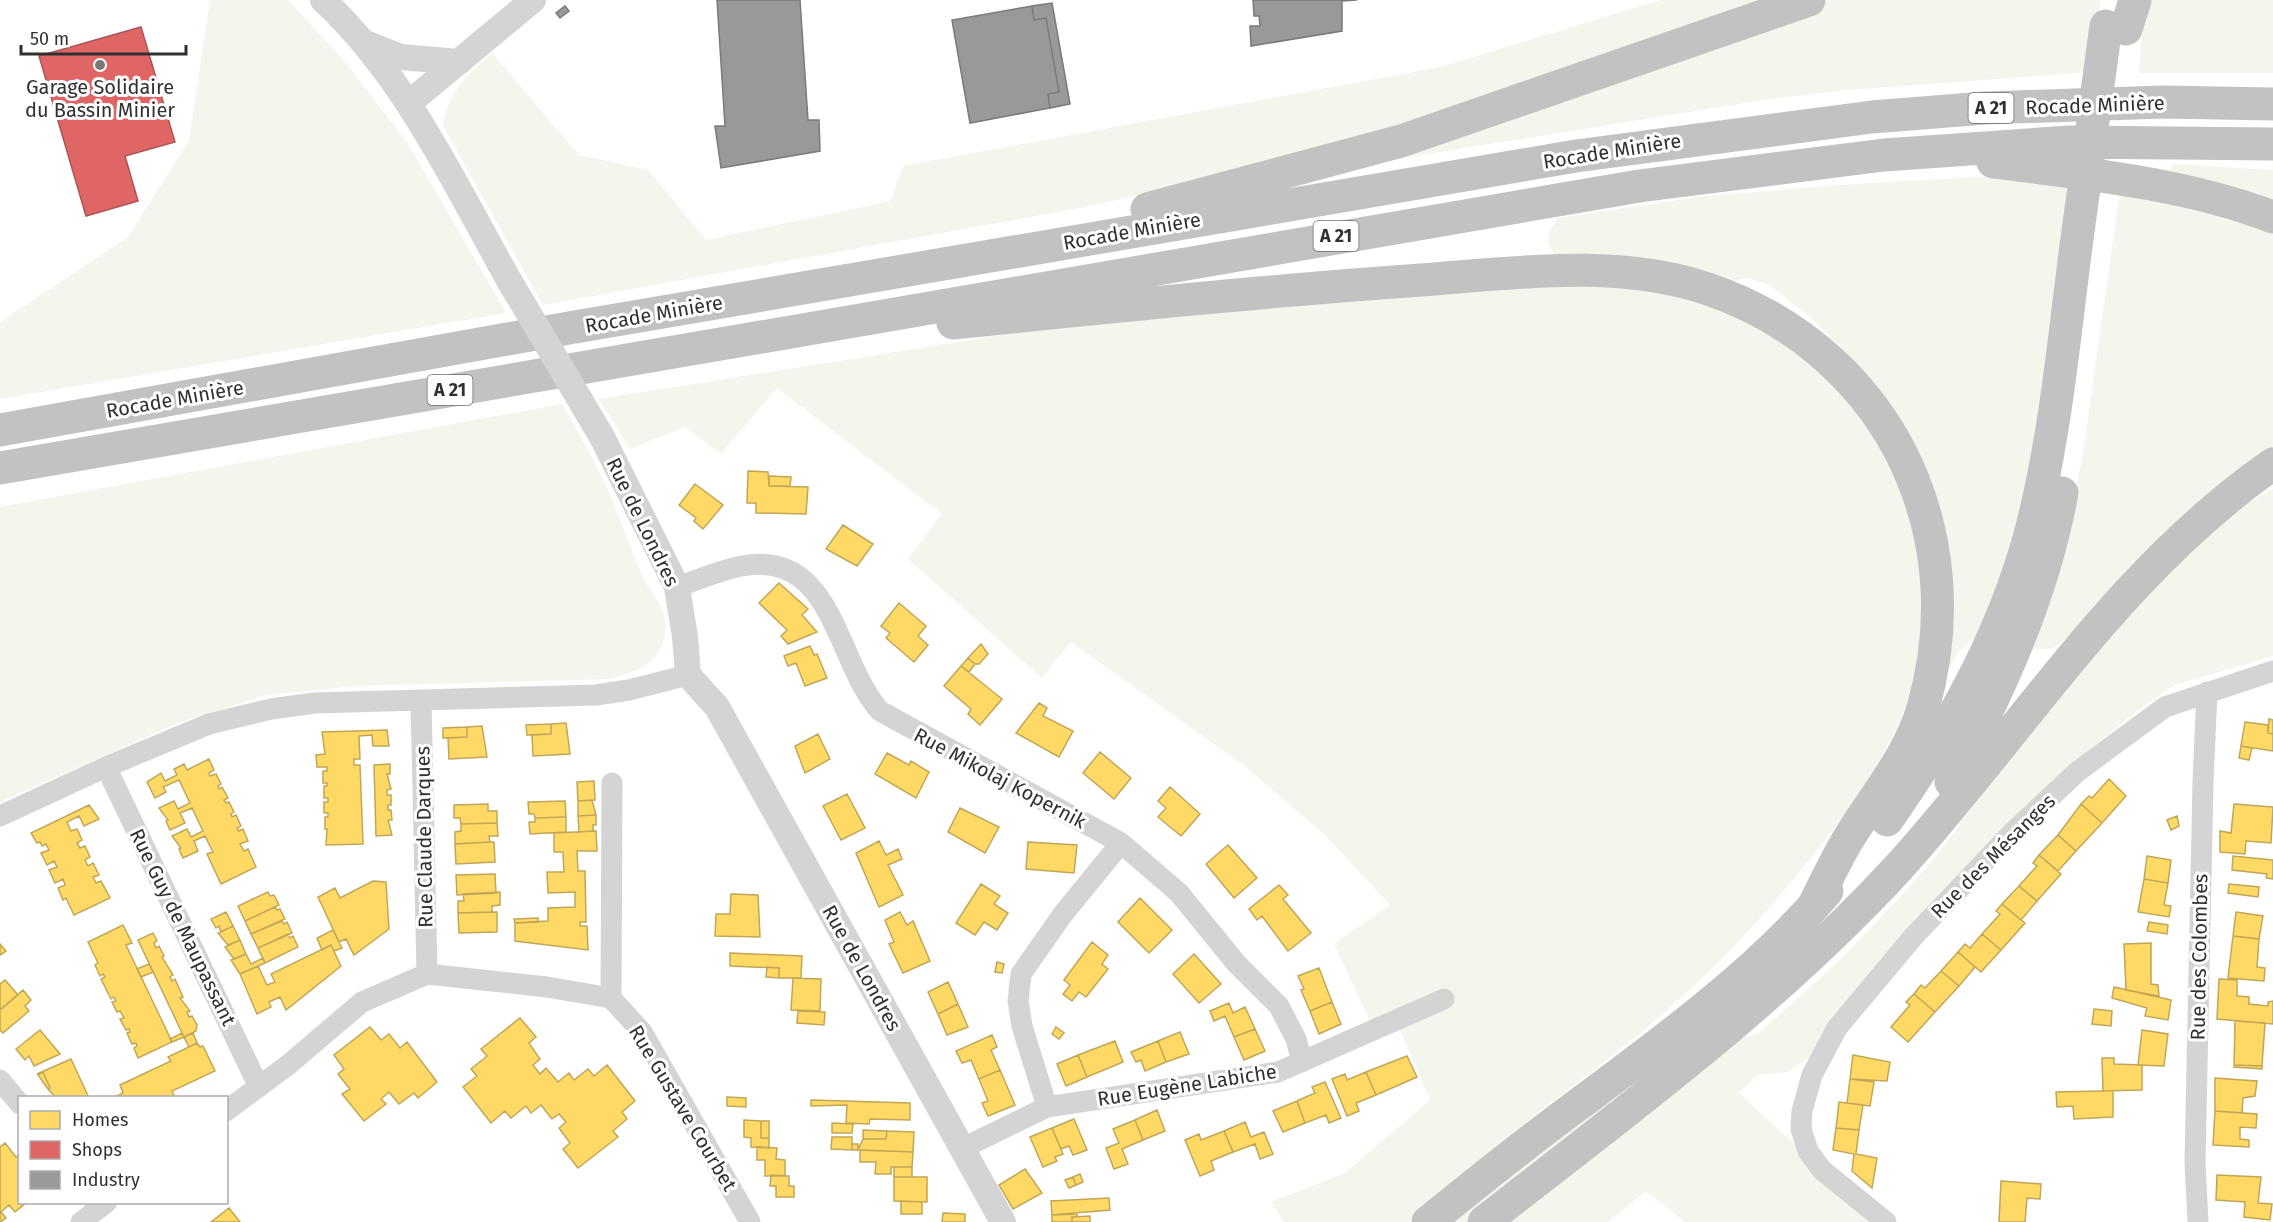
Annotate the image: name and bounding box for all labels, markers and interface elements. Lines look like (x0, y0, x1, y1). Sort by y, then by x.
scale bar (21, 18, 186, 56)
text: 50 m (30, 28, 69, 50)
marker: Garage Solidaire du Bassin Minier (93, 58, 107, 72)
place label: Garage Solidaire du Bassin Minier (25, 75, 175, 122)
street label: Rocade Minière (2025, 91, 2165, 119)
road number: A 21 (1968, 93, 2014, 123)
street label: Rocade Minière (1541, 128, 1683, 174)
street label: Rocade Minière (1061, 207, 1203, 255)
road number: A 21 (1314, 221, 1358, 251)
street label: Rocade Minière (583, 290, 725, 338)
street label: Rocade Minière (104, 375, 246, 423)
road number: A 21 (428, 375, 472, 405)
street label: Rue de Londres (601, 454, 685, 590)
street label: Rue Mikolaj Kopernik (910, 722, 1091, 834)
street label: Rue Claude Darques (410, 746, 438, 928)
street label: Rue des Mésanges (1926, 789, 2060, 923)
street label: Rue Guy de Maupassant (125, 825, 241, 1030)
street label: Rue des Colombes (2186, 873, 2212, 1041)
street label: Rue de Londres (817, 901, 907, 1035)
street label: Rue Gustave Courbet (624, 1021, 742, 1196)
street label: Rue Eugène Labiche (1096, 1059, 1278, 1111)
legend (18, 1096, 228, 1204)
text: Homes (72, 1109, 128, 1131)
text: Shops (72, 1139, 122, 1161)
text: Industry (72, 1169, 140, 1191)

